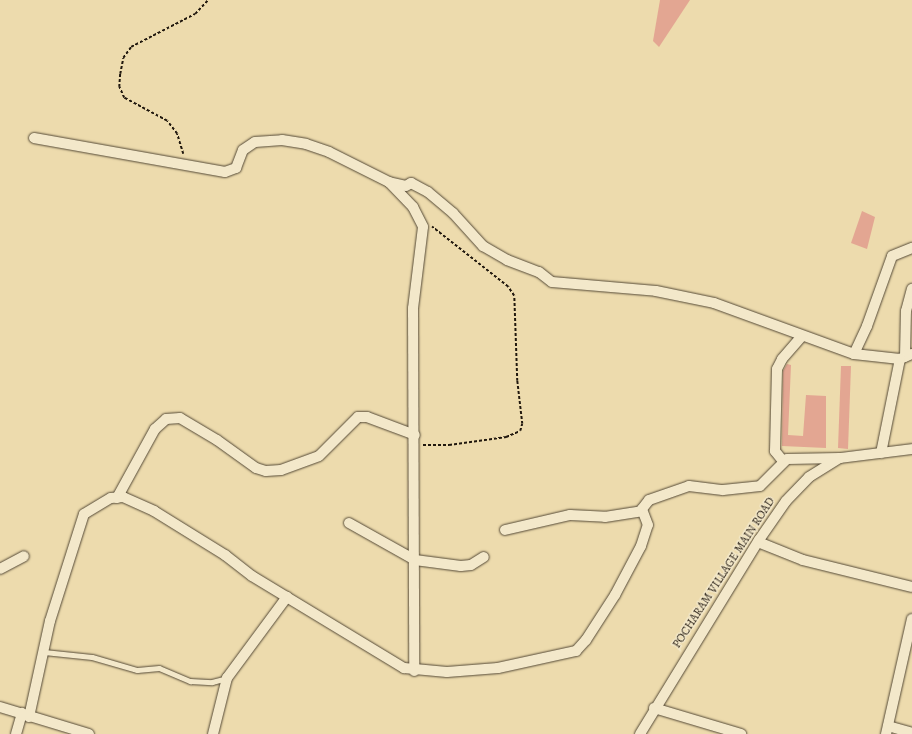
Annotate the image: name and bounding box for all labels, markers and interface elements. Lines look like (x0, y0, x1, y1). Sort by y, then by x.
street label: POCHARAM VILLAGE MAIN ROAD (670, 495, 778, 651)

